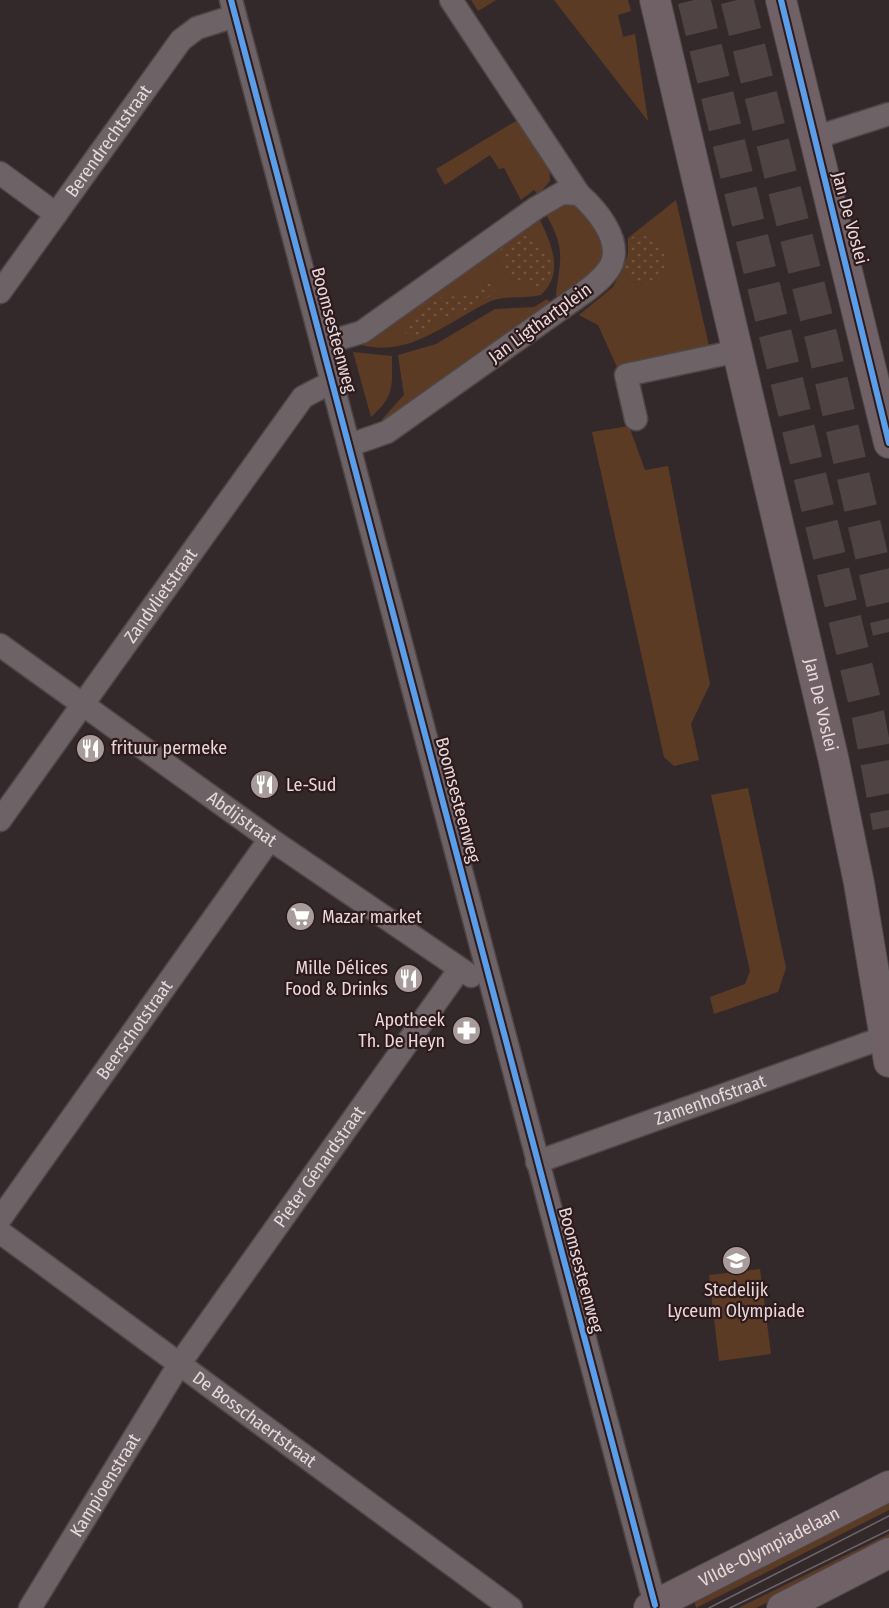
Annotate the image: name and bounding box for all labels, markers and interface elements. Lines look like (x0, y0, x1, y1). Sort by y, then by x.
street label: Berendrechtstraat (61, 80, 156, 201)
street label: Jan De Voslei (827, 169, 873, 267)
street label: Boomsesteenweg (307, 265, 361, 396)
street label: Jan Ligthartplein (484, 278, 596, 368)
street label: Zandvlietstraat (119, 544, 202, 647)
street label: Jan De Voslei (799, 656, 842, 754)
restaurant icon: frituur permeke (74, 732, 106, 764)
street label: Boomsesteenweg (431, 735, 485, 866)
place label: frituur permeke (111, 737, 227, 759)
restaurant icon: Le-Sud (249, 769, 281, 801)
place label: Le-Sud (286, 774, 336, 796)
street label: Abdijstraat (203, 786, 281, 851)
supermarket icon: Mazar market (285, 901, 317, 933)
place label: Mazar market (322, 906, 422, 928)
place label: Mille Délices Food & Drinks (285, 957, 388, 1000)
restaurant icon: Mille Délices Food & Drinks (393, 962, 425, 994)
street label: Beerschotstraat (92, 976, 177, 1084)
place label: Apotheek Th. De Heyn (358, 1009, 446, 1052)
pharmacy icon: Apotheek Th. De Heyn (450, 1014, 482, 1046)
street label: Zamenhofstraat (652, 1070, 769, 1130)
street label: Pieter Génardstraat (269, 1102, 370, 1232)
street label: Boomsesteenweg (554, 1205, 608, 1336)
school or university icon: Stedelijk Lyceum Olympiade (720, 1245, 752, 1277)
place label: Stedelijk Lyceum Olympiade (667, 1279, 805, 1322)
street label: De Bosschaertstraat (188, 1367, 321, 1472)
street label: Kampioenstraat (65, 1430, 145, 1541)
street label: VIIde-Olympiadelaan (695, 1502, 843, 1592)

